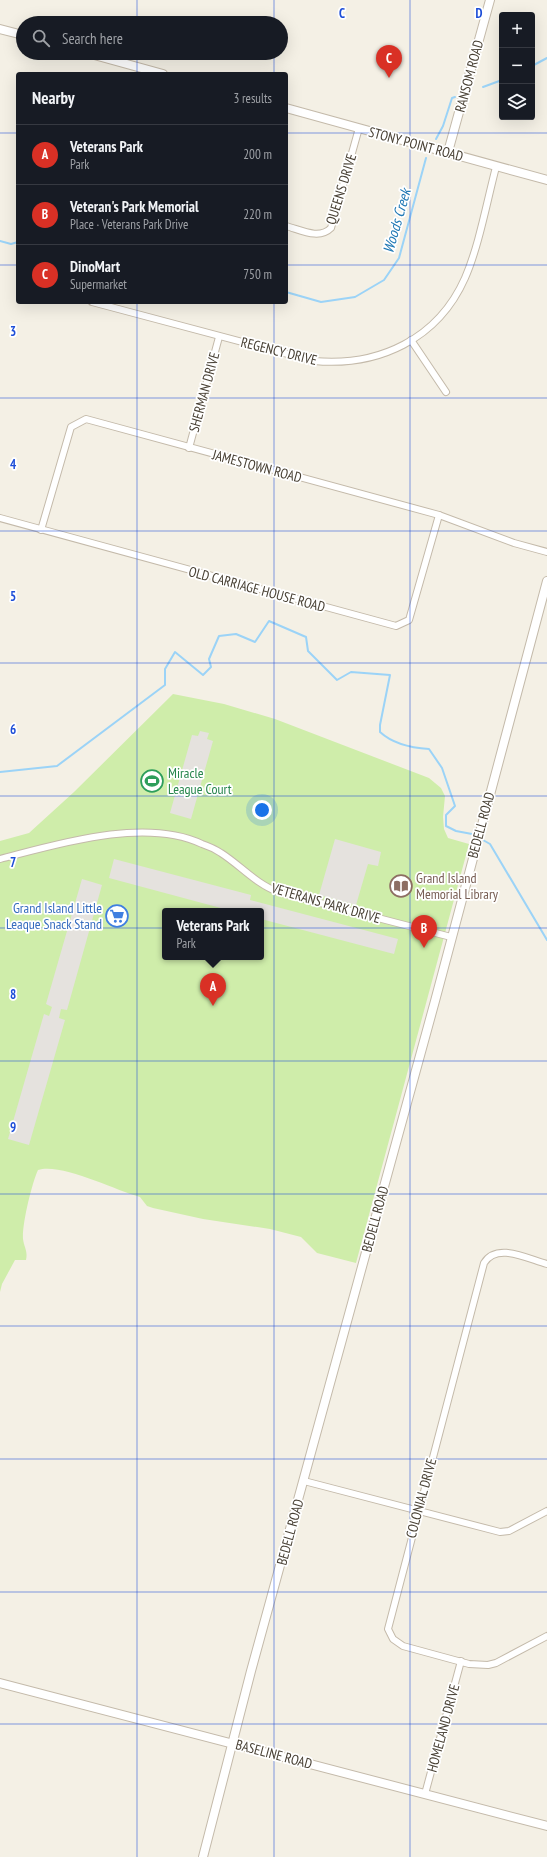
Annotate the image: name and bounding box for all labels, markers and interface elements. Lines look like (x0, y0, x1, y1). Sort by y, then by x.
text: C (339, 5, 345, 22)
text: D (476, 5, 483, 22)
map controls (499, 12, 535, 120)
button: + (499, 12, 535, 48)
search box (16, 16, 288, 60)
icon: search (30, 27, 52, 49)
text: Search here (62, 29, 123, 48)
street label: RANSOM ROAD (451, 38, 487, 114)
pin: C (376, 45, 402, 78)
button: − (499, 48, 535, 84)
button: layers (499, 84, 535, 120)
text: Nearby (32, 87, 75, 109)
text: 3 results (233, 90, 272, 107)
street label: STONY POINT ROAD (367, 123, 465, 165)
text: Veterans Park (70, 137, 143, 156)
text: A (42, 146, 48, 163)
text: 200 m (243, 146, 272, 163)
street label: QUEENS DRIVE (322, 151, 360, 227)
text: Park (70, 156, 89, 173)
water label: Woods Creek (378, 184, 415, 255)
text: Veteran's Park Memorial (70, 197, 199, 216)
text: B (42, 206, 48, 223)
text: 220 m (243, 206, 272, 223)
text: Place · Veterans Park Drive (70, 216, 188, 233)
text: DinoMart (70, 257, 120, 276)
text: C (42, 266, 48, 283)
text: 750 m (243, 266, 272, 283)
text: Supermarket (70, 276, 127, 293)
text: 3 (10, 323, 16, 340)
street label: REGENCY DRIVE (239, 333, 319, 369)
street label: SHERMAN DRIVE (185, 350, 223, 434)
street label: JAMESTOWN ROAD (209, 445, 304, 487)
text: 4 (10, 456, 17, 473)
street label: OLD CARRIAGE HOUSE ROAD (187, 562, 327, 616)
text: 5 (10, 588, 16, 605)
text: 6 (10, 721, 16, 738)
place label: Miracle League Court (168, 764, 232, 798)
sports icon: Miracle League Court (139, 768, 165, 794)
street label: BEDELL ROAD (464, 790, 498, 860)
your location (252, 800, 272, 820)
text: 7 (10, 854, 16, 871)
place label: Grand Island Memorial Library (416, 869, 499, 903)
library icon: Grand Island Memorial Library (388, 873, 414, 899)
street label: VETERANS PARK DRIVE (268, 879, 383, 927)
place label: Grand Island Little Leaque Snack Stand (6, 899, 102, 933)
supermarket icon: Grand Island Little Leaque Snack Stand (104, 903, 130, 929)
popup (162, 908, 264, 960)
pin: B (411, 915, 437, 948)
text: Veterans Park (176, 916, 250, 935)
text: Park (176, 935, 196, 952)
pin: A (200, 973, 226, 1006)
text: 8 (10, 986, 16, 1003)
text: 9 (10, 1119, 16, 1136)
street label: BEDELL ROAD (358, 1184, 392, 1254)
street label: COLONIAL DRIVE (402, 1456, 440, 1540)
street label: BEDELL ROAD (273, 1497, 307, 1567)
street label: HOMELAND DRIVE (423, 1682, 463, 1774)
street label: BASELINE ROAD (234, 1735, 314, 1773)

